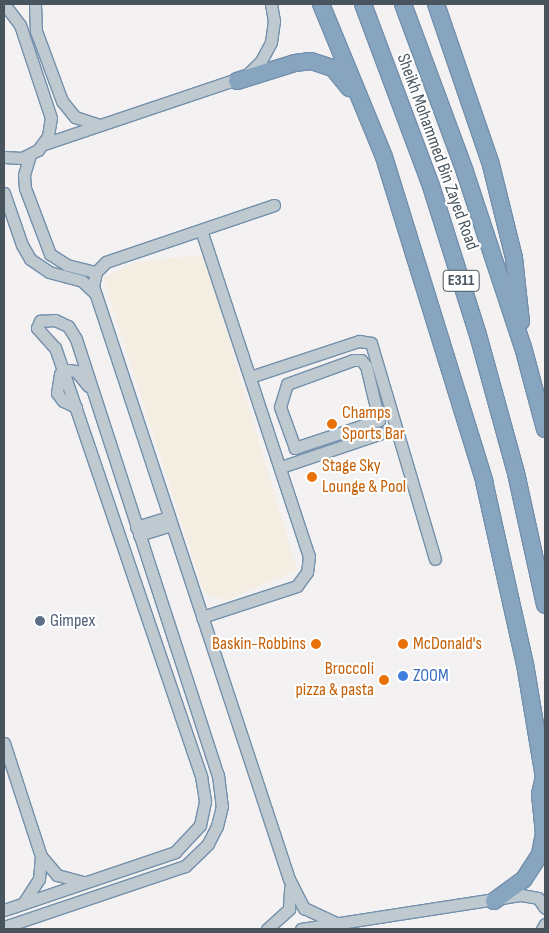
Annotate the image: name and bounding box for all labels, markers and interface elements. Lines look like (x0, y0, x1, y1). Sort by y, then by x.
street label: Sheikh Mohammed Bin Zayed Road (391, 51, 483, 253)
road number: E311 (442, 268, 480, 294)
place label: Champs Sports Bar (342, 403, 405, 446)
marker: Champs Sports Bar (326, 418, 338, 430)
place label: Stage Sky Lounge & Pool (322, 456, 406, 498)
marker: Stage Sky Lounge & Pool (306, 471, 318, 483)
place label: Gimpex (50, 610, 95, 632)
marker: Gimpex (34, 615, 46, 627)
place label: Baskin-Robbins (212, 633, 306, 655)
place label: McDonald's (413, 633, 482, 655)
marker: Baskin-Robbins (310, 638, 322, 650)
marker: McDonald's (397, 638, 409, 650)
place label: Broccoli pizza & pasta (295, 659, 374, 702)
place label: ZOOM (413, 665, 449, 687)
marker: ZOOM (397, 670, 409, 682)
marker: Broccoli pizza & pasta (378, 674, 390, 686)

